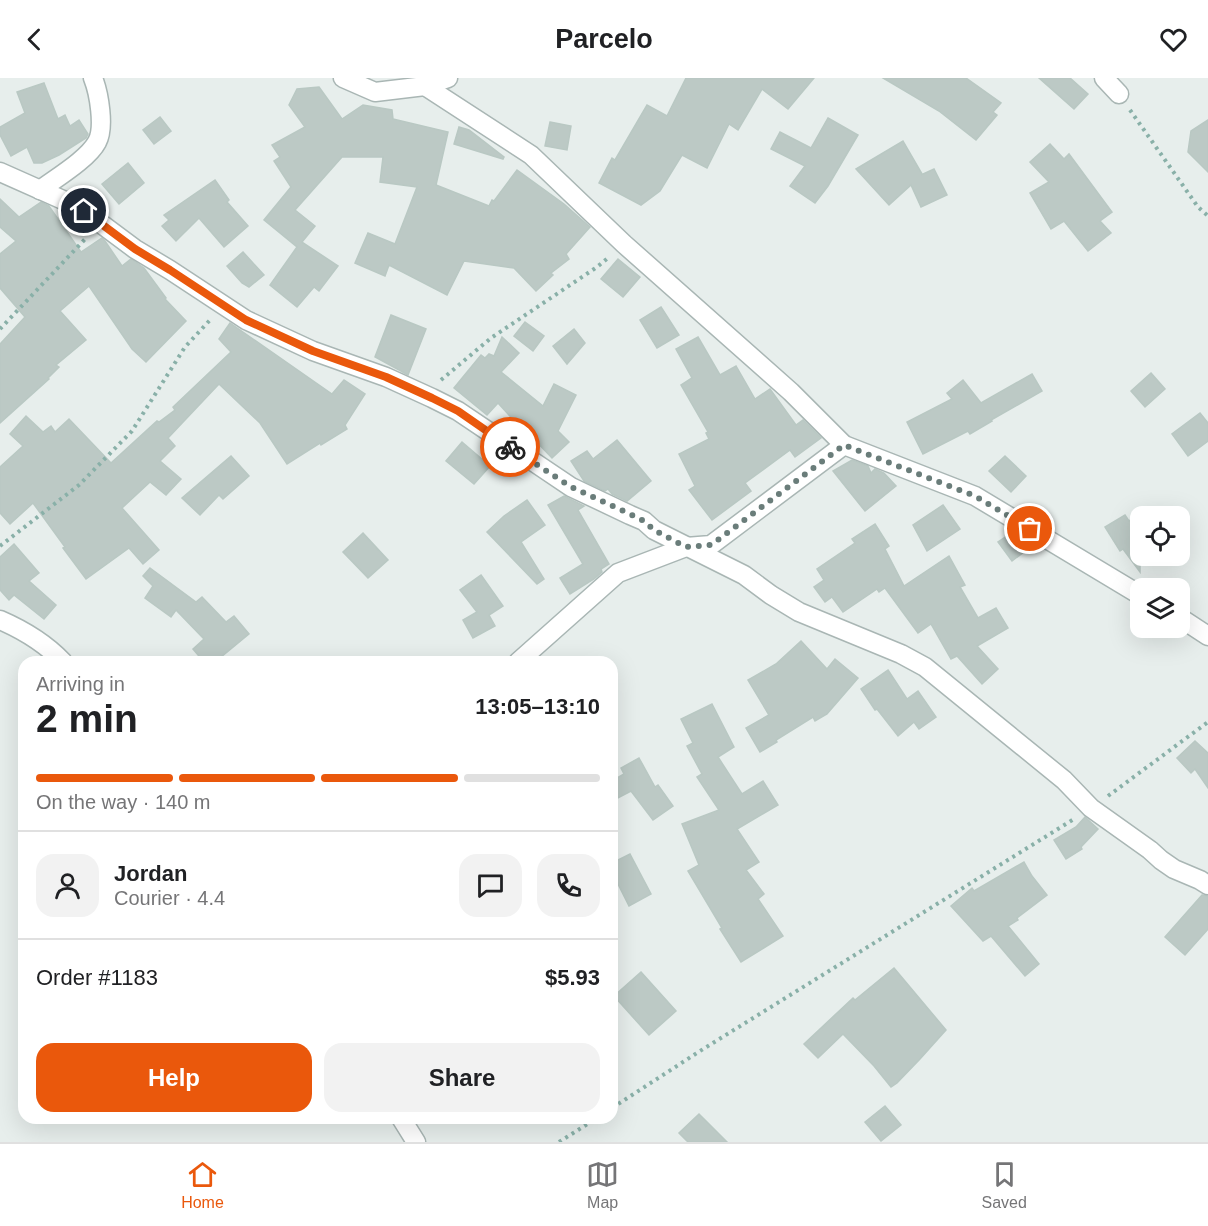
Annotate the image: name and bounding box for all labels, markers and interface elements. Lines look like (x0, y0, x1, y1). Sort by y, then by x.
icon: back (18, 23, 51, 56)
icon: heart (1157, 23, 1190, 56)
text: Parcelo (555, 24, 653, 54)
pin (58, 185, 109, 236)
icon: home (67, 194, 100, 227)
courier (480, 417, 540, 477)
icon: bike (494, 431, 527, 464)
pin (1004, 503, 1055, 554)
map controls (1130, 506, 1190, 638)
button: locate (1130, 506, 1190, 566)
icon: bag (1013, 512, 1046, 545)
button: layers (1130, 578, 1190, 638)
text: Arriving in (36, 673, 125, 695)
text: 13:05–13:10 (475, 694, 600, 719)
text: 2 min (36, 697, 138, 740)
text: On the way · 140 m (36, 791, 211, 813)
button: person (36, 854, 99, 917)
button: chat (459, 854, 522, 917)
button: phone (537, 854, 600, 917)
text: Jordan (114, 861, 187, 886)
text: Courier · 4.4 (114, 887, 225, 909)
text: Order #1183 (36, 965, 158, 990)
text: $5.93 (545, 965, 600, 990)
button: Help (36, 1043, 312, 1112)
button: Share (324, 1043, 600, 1112)
tab: Home (181, 1158, 224, 1212)
tab: Map (586, 1158, 619, 1212)
tab: Saved (981, 1158, 1027, 1212)

